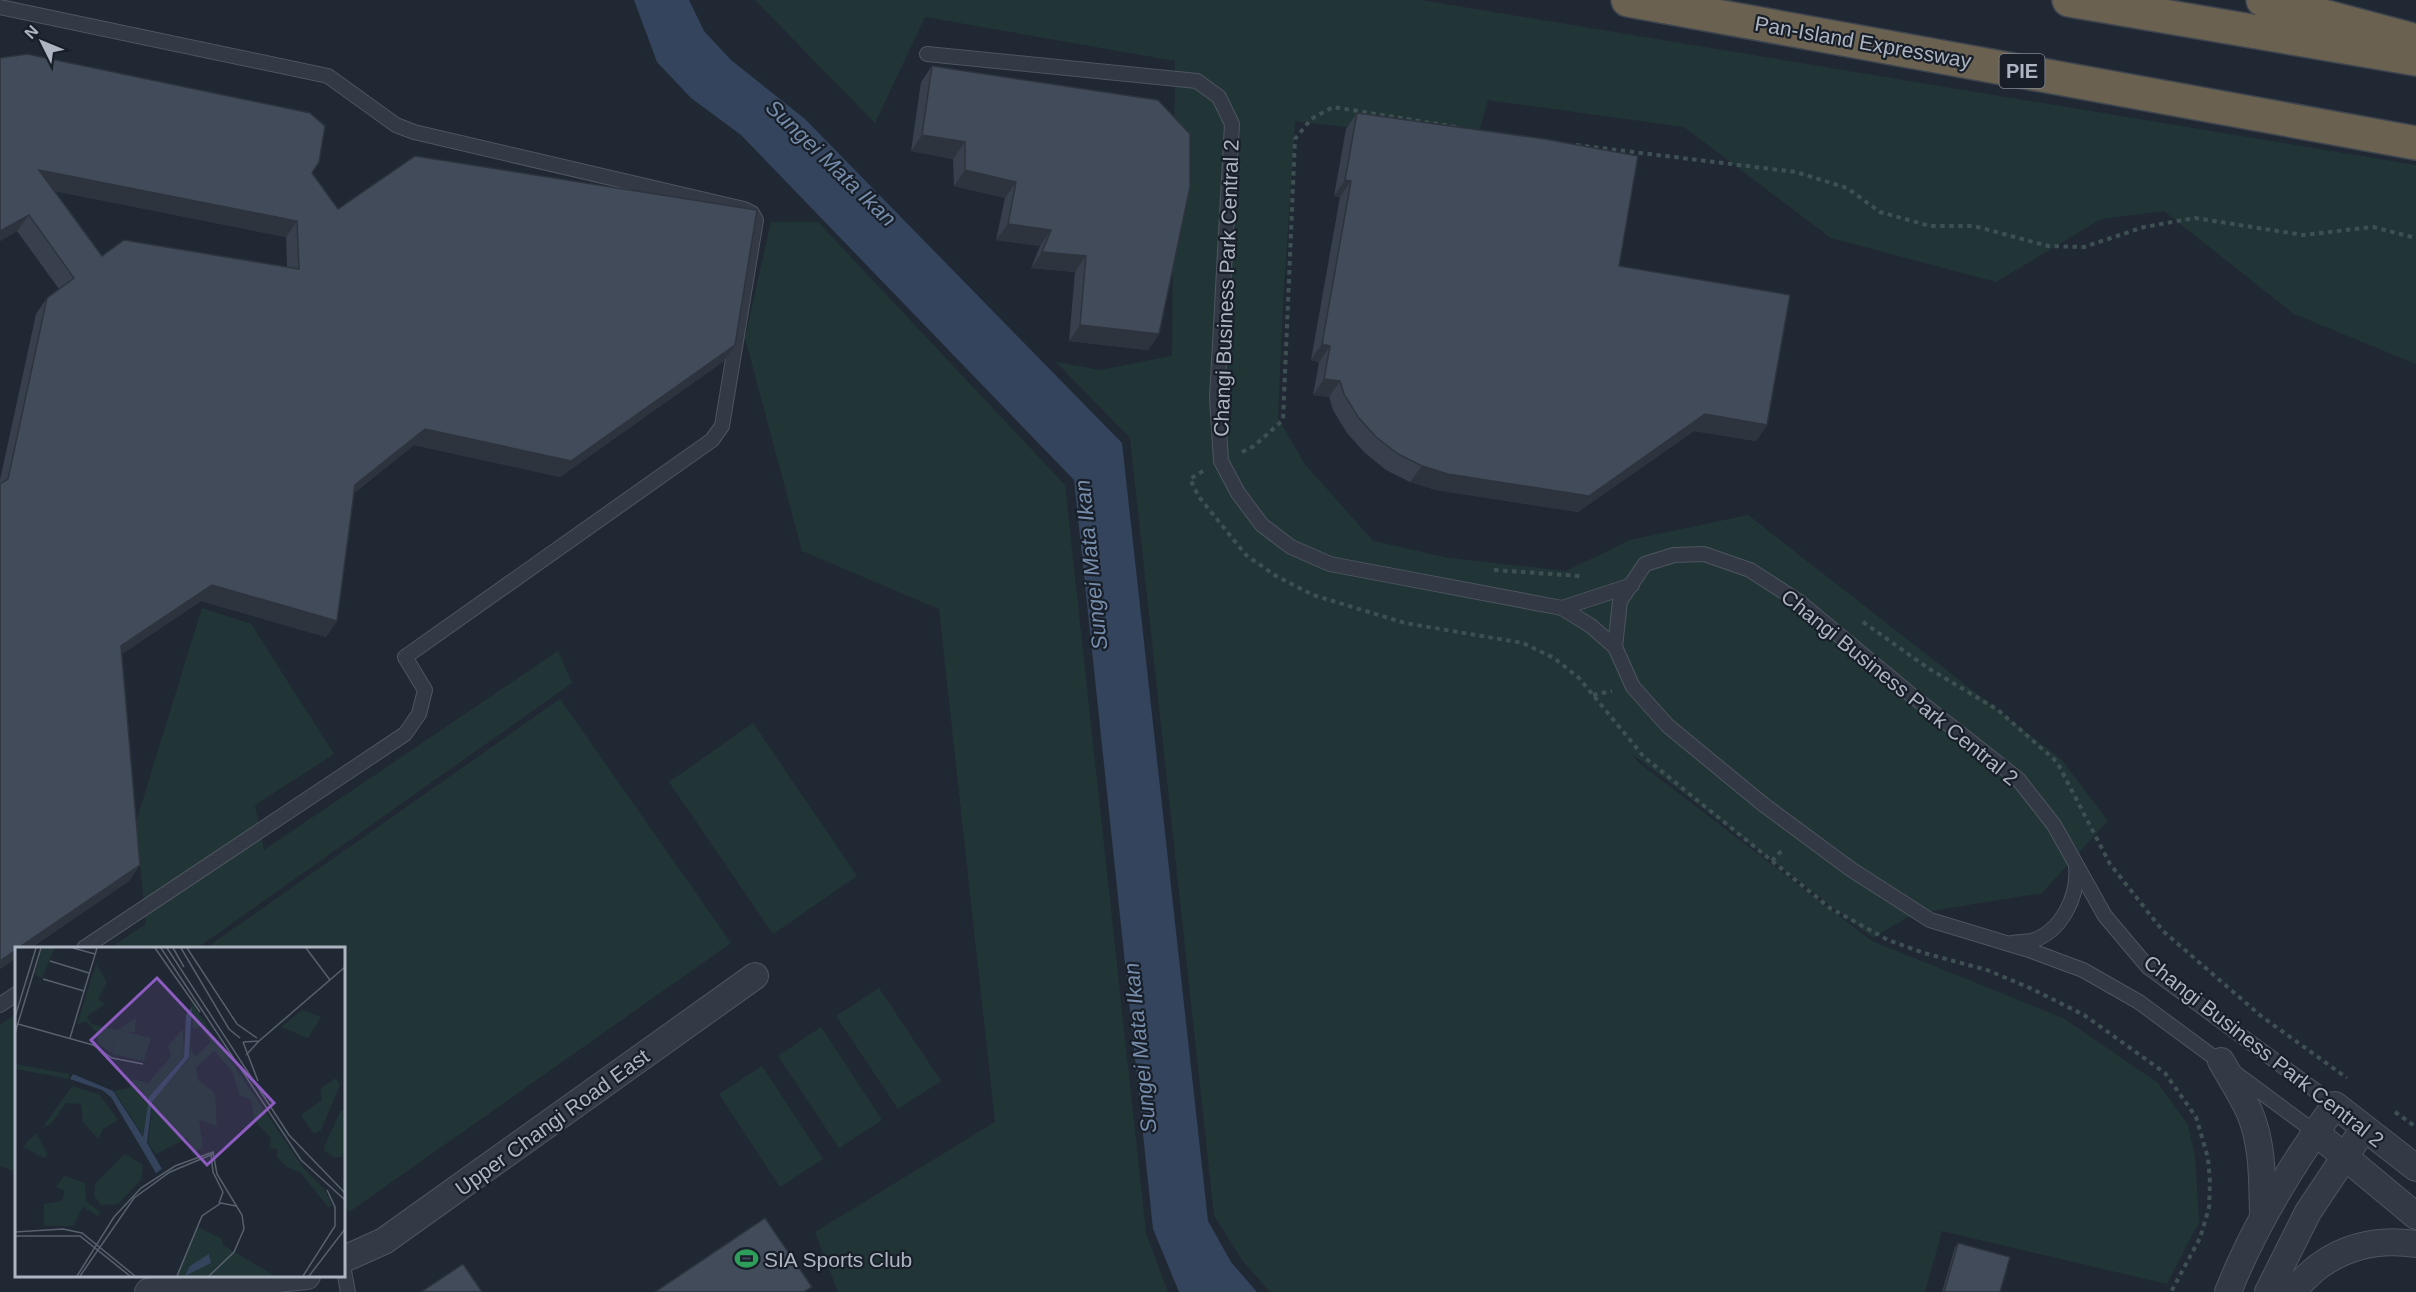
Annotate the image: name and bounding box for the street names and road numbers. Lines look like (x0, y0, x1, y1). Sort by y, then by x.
street label: Pan-Island Expressway (1753, 12, 1974, 72)
road number: PIE (2000, 54, 2044, 88)
street label: Changi Business Park Central 2 (1209, 139, 1243, 437)
street label: Changi Business Park Central 2 (1777, 584, 2023, 790)
street label: Changi Business Park Central 2 (2140, 950, 2388, 1152)
street label: Upper Changi Road East (451, 1044, 653, 1200)

